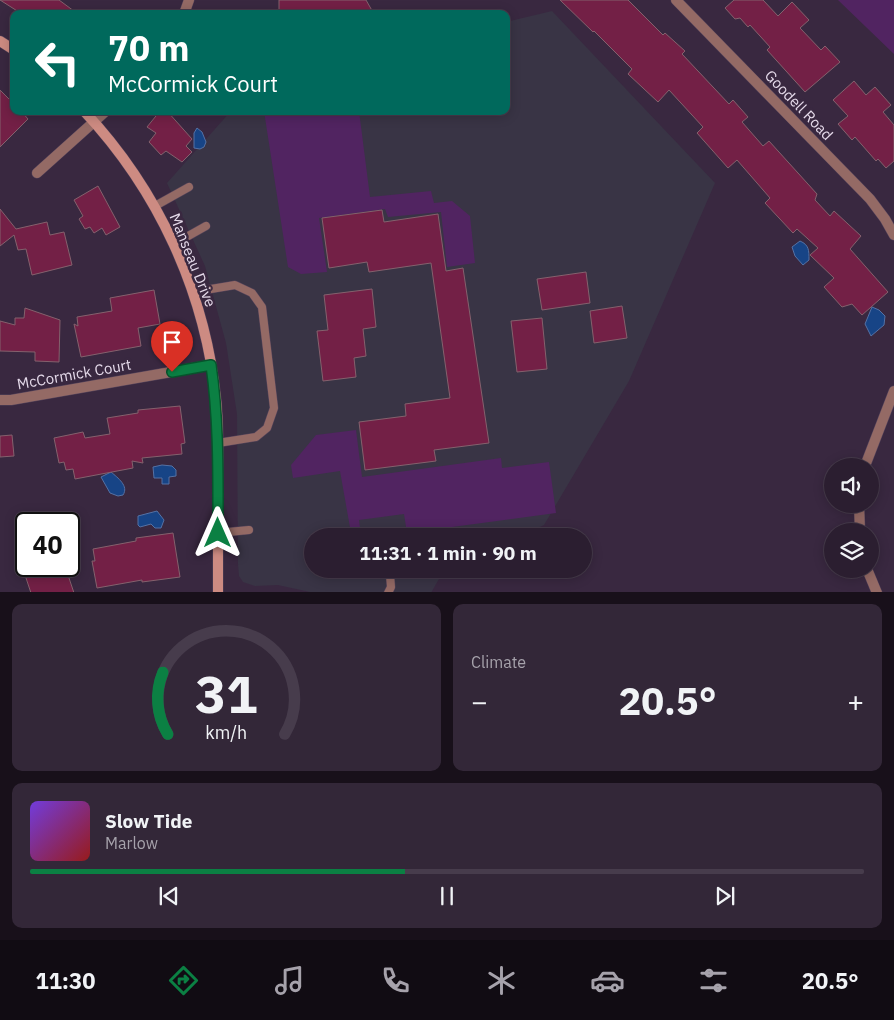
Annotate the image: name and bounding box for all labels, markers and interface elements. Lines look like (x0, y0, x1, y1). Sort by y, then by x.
text: 70 m (108, 25, 190, 71)
icon: left (25, 30, 90, 95)
street label: Goodell Road (761, 66, 837, 144)
text: McCormick Court (108, 69, 278, 98)
street label: Manseau Drive (166, 210, 220, 310)
pin (151, 321, 193, 372)
icon: arrive (158, 328, 186, 356)
street label: McCormick Court (15, 355, 133, 393)
map controls (824, 458, 879, 578)
button: sound (824, 458, 879, 513)
position arrow (191, 506, 243, 558)
speed limit sign: 40 (15, 512, 80, 577)
button: layers (824, 523, 879, 578)
text: 11:31 · 1 min · 90 m (359, 541, 537, 565)
text: Climate (471, 652, 526, 672)
text: 31 (195, 660, 258, 727)
text: 20.5° (618, 676, 717, 725)
text: − (471, 683, 488, 720)
text: + (847, 683, 864, 720)
text: km/h (206, 721, 248, 744)
text: Slow Tide (105, 809, 192, 833)
text: Marlow (105, 833, 158, 853)
icon: previous (155, 882, 183, 910)
icon: pause (433, 882, 461, 910)
icon: next (711, 882, 739, 910)
icon: directions (166, 963, 201, 998)
icon: music (272, 963, 307, 998)
icon: phone (378, 963, 413, 998)
icon: climate (484, 963, 519, 998)
icon: car (590, 963, 625, 998)
icon: filters (696, 963, 731, 998)
text: 11:30 (35, 966, 96, 995)
text: 20.5° (802, 966, 859, 995)

